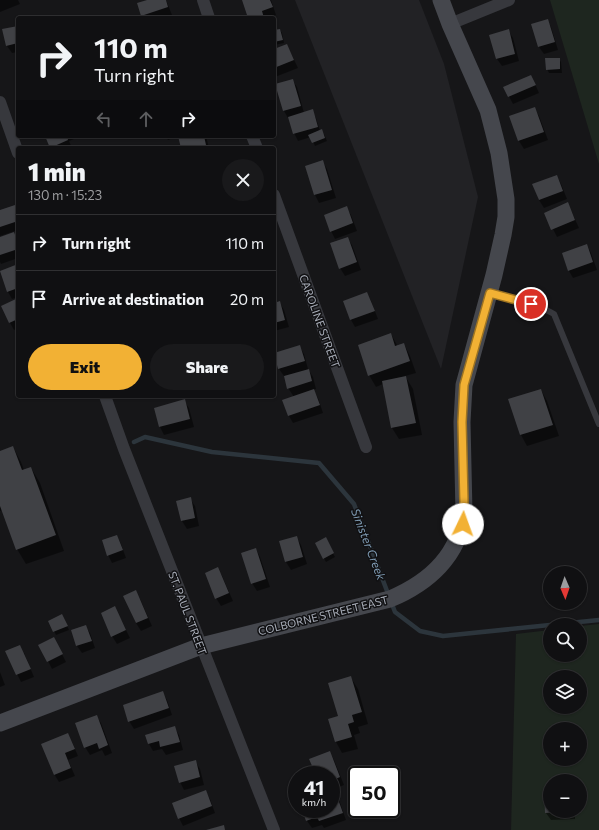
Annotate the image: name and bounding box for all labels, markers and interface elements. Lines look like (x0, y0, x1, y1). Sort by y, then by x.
text: 110 m (94, 30, 168, 64)
icon: right (28, 32, 80, 84)
text: Turn right (94, 64, 174, 86)
icon: left (93, 108, 115, 130)
icon: ahead (135, 108, 157, 130)
icon: right (177, 108, 199, 130)
text: 1 min (28, 157, 86, 186)
button: close (222, 159, 264, 201)
text: 130 m · 15:23 (28, 187, 102, 203)
icon: right (28, 232, 50, 254)
text: Turn right (62, 234, 131, 252)
text: 110 m (225, 234, 264, 252)
street label: CAROLINE STREET (297, 273, 343, 369)
pin (514, 287, 548, 321)
icon: arrive (28, 288, 50, 310)
text: Arrive at destination (62, 290, 204, 308)
text: 20 m (230, 290, 264, 308)
icon: arrive (520, 293, 542, 315)
button: Exit (28, 344, 142, 390)
button: Share (150, 344, 264, 390)
position arrow (442, 503, 484, 545)
water label: Sinister Creek (349, 506, 389, 582)
north arrow (543, 566, 587, 610)
map controls (543, 566, 587, 818)
street label: ST. PAUL STREET (166, 570, 210, 656)
street label: COLBORNE STREET EAST (257, 593, 389, 637)
button: search (543, 618, 587, 662)
button: layers (543, 670, 587, 714)
button: + (543, 722, 587, 766)
speed limit sign: 50 (348, 766, 400, 818)
button: − (543, 774, 587, 818)
text: 41 (304, 775, 324, 799)
text: km/h (302, 796, 326, 808)

